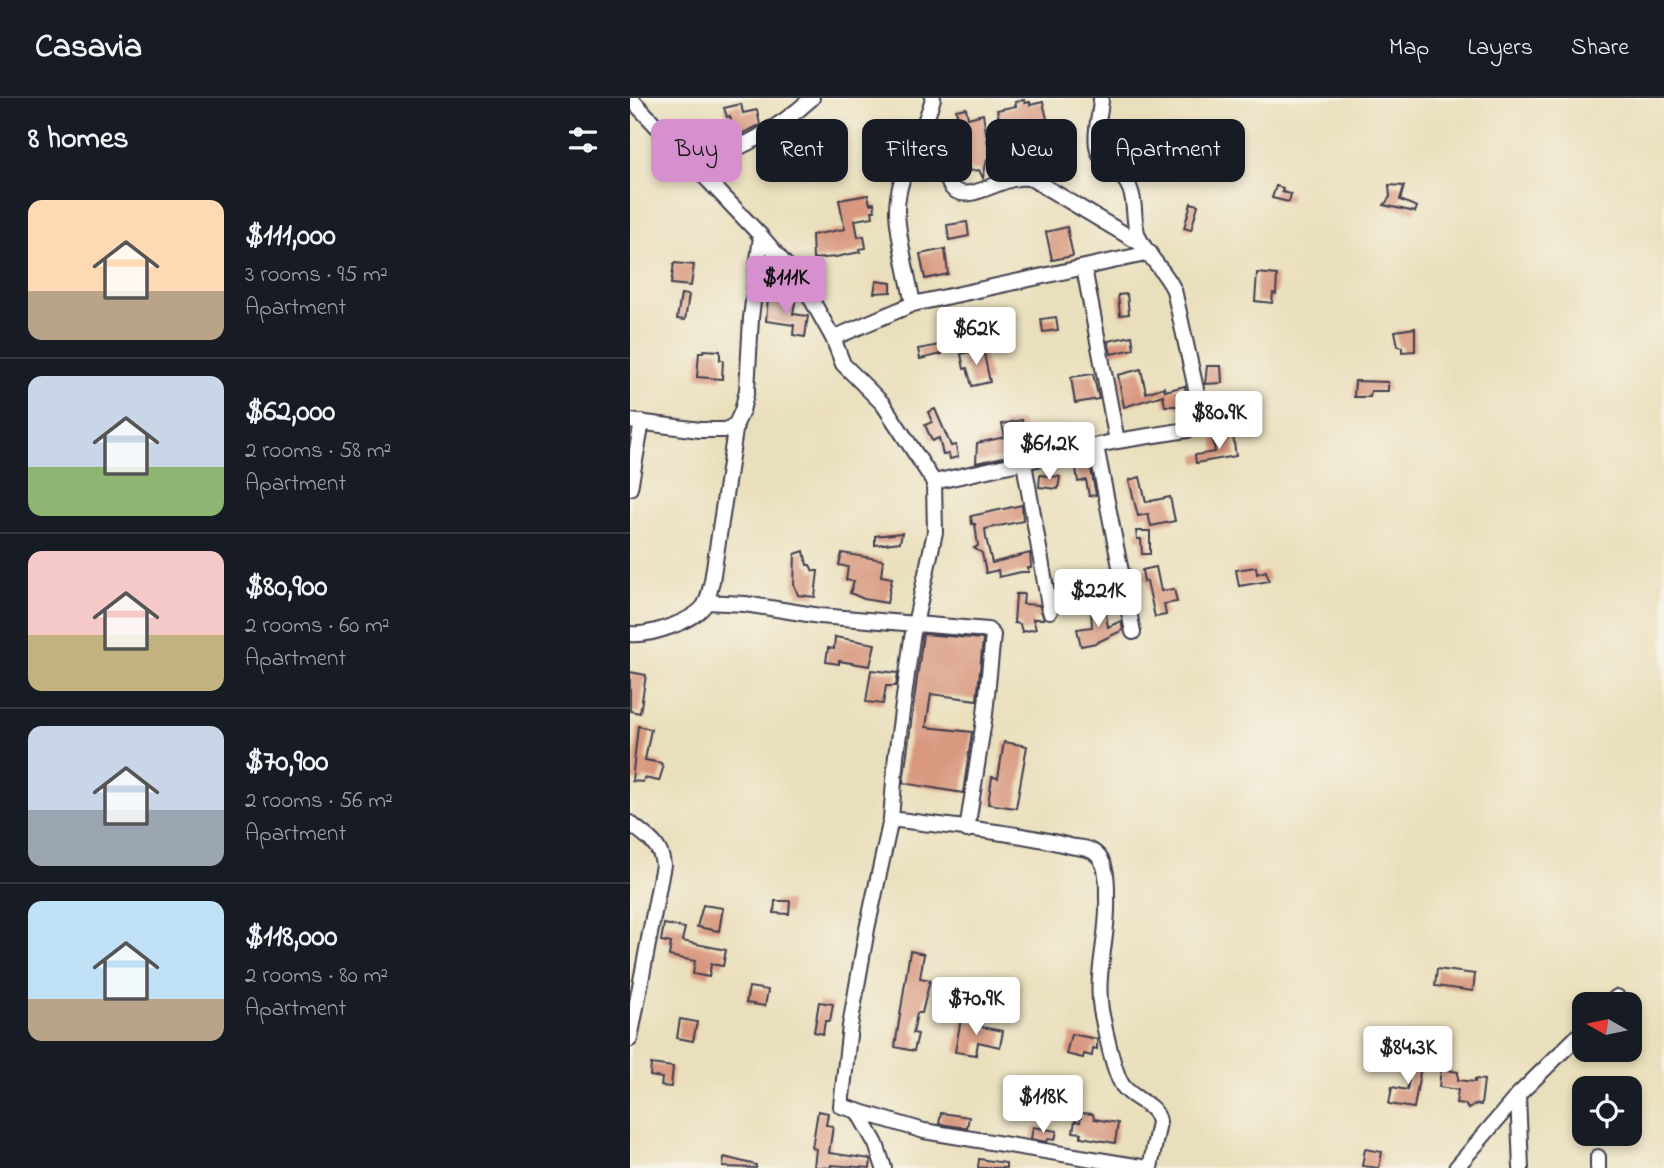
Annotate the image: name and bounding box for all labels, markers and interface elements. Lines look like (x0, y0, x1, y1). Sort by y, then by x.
text: Casavia (35, 24, 142, 72)
text: Map (1389, 31, 1429, 66)
text: Layers (1467, 31, 1533, 66)
text: Share (1571, 31, 1629, 66)
text: 8 homes (28, 118, 129, 162)
chip: Buy (651, 119, 742, 182)
chip: Rent (756, 119, 848, 182)
chip: Filters (862, 119, 972, 182)
chip: New (986, 119, 1077, 182)
chip: Apartment (1091, 119, 1245, 182)
icon: filters (564, 121, 602, 159)
text: $111,000 (245, 215, 336, 259)
icon: home (84, 228, 168, 312)
pin: $111K (737, 256, 835, 316)
text: 3 rooms · 95 m² (245, 259, 388, 292)
text: $111K (762, 262, 810, 295)
text: Apartment (245, 292, 346, 325)
pin: $62K (935, 308, 1017, 367)
text: $62K (953, 313, 999, 346)
text: $62,000 (245, 391, 335, 435)
pin: $80.9K (1162, 392, 1276, 451)
text: $80.9K (1191, 397, 1247, 430)
icon: home (84, 404, 168, 488)
pin: $61.2K (992, 422, 1106, 482)
text: $61.2K (1020, 428, 1078, 461)
text: 2 rooms · 58 m² (245, 435, 391, 468)
text: Apartment (245, 468, 346, 501)
text: $80,900 (245, 566, 327, 610)
pin: $221K (1049, 570, 1147, 629)
text: $221K (1070, 575, 1126, 608)
icon: home (84, 579, 168, 663)
text: 2 rooms · 60 m² (245, 610, 390, 643)
text: Apartment (245, 643, 346, 676)
text: $70,900 (245, 741, 329, 785)
icon: home (84, 754, 168, 838)
text: 2 rooms · 56 m² (245, 785, 393, 818)
text: Apartment (245, 818, 346, 851)
text: $118,000 (245, 916, 338, 960)
icon: home (84, 929, 168, 1013)
text: 2 rooms · 80 m² (245, 960, 388, 993)
pin: $70.9K (919, 978, 1033, 1037)
text: $70.9K (948, 983, 1004, 1016)
north arrow (1572, 992, 1642, 1062)
map controls (1572, 992, 1642, 1146)
text: Apartment (245, 993, 346, 1026)
pin: $84.3K (1351, 1026, 1465, 1086)
text: $84.3K (1379, 1032, 1437, 1065)
pin: $118K (994, 1076, 1092, 1135)
button: locate (1572, 1076, 1642, 1146)
text: $118K (1019, 1081, 1067, 1114)

